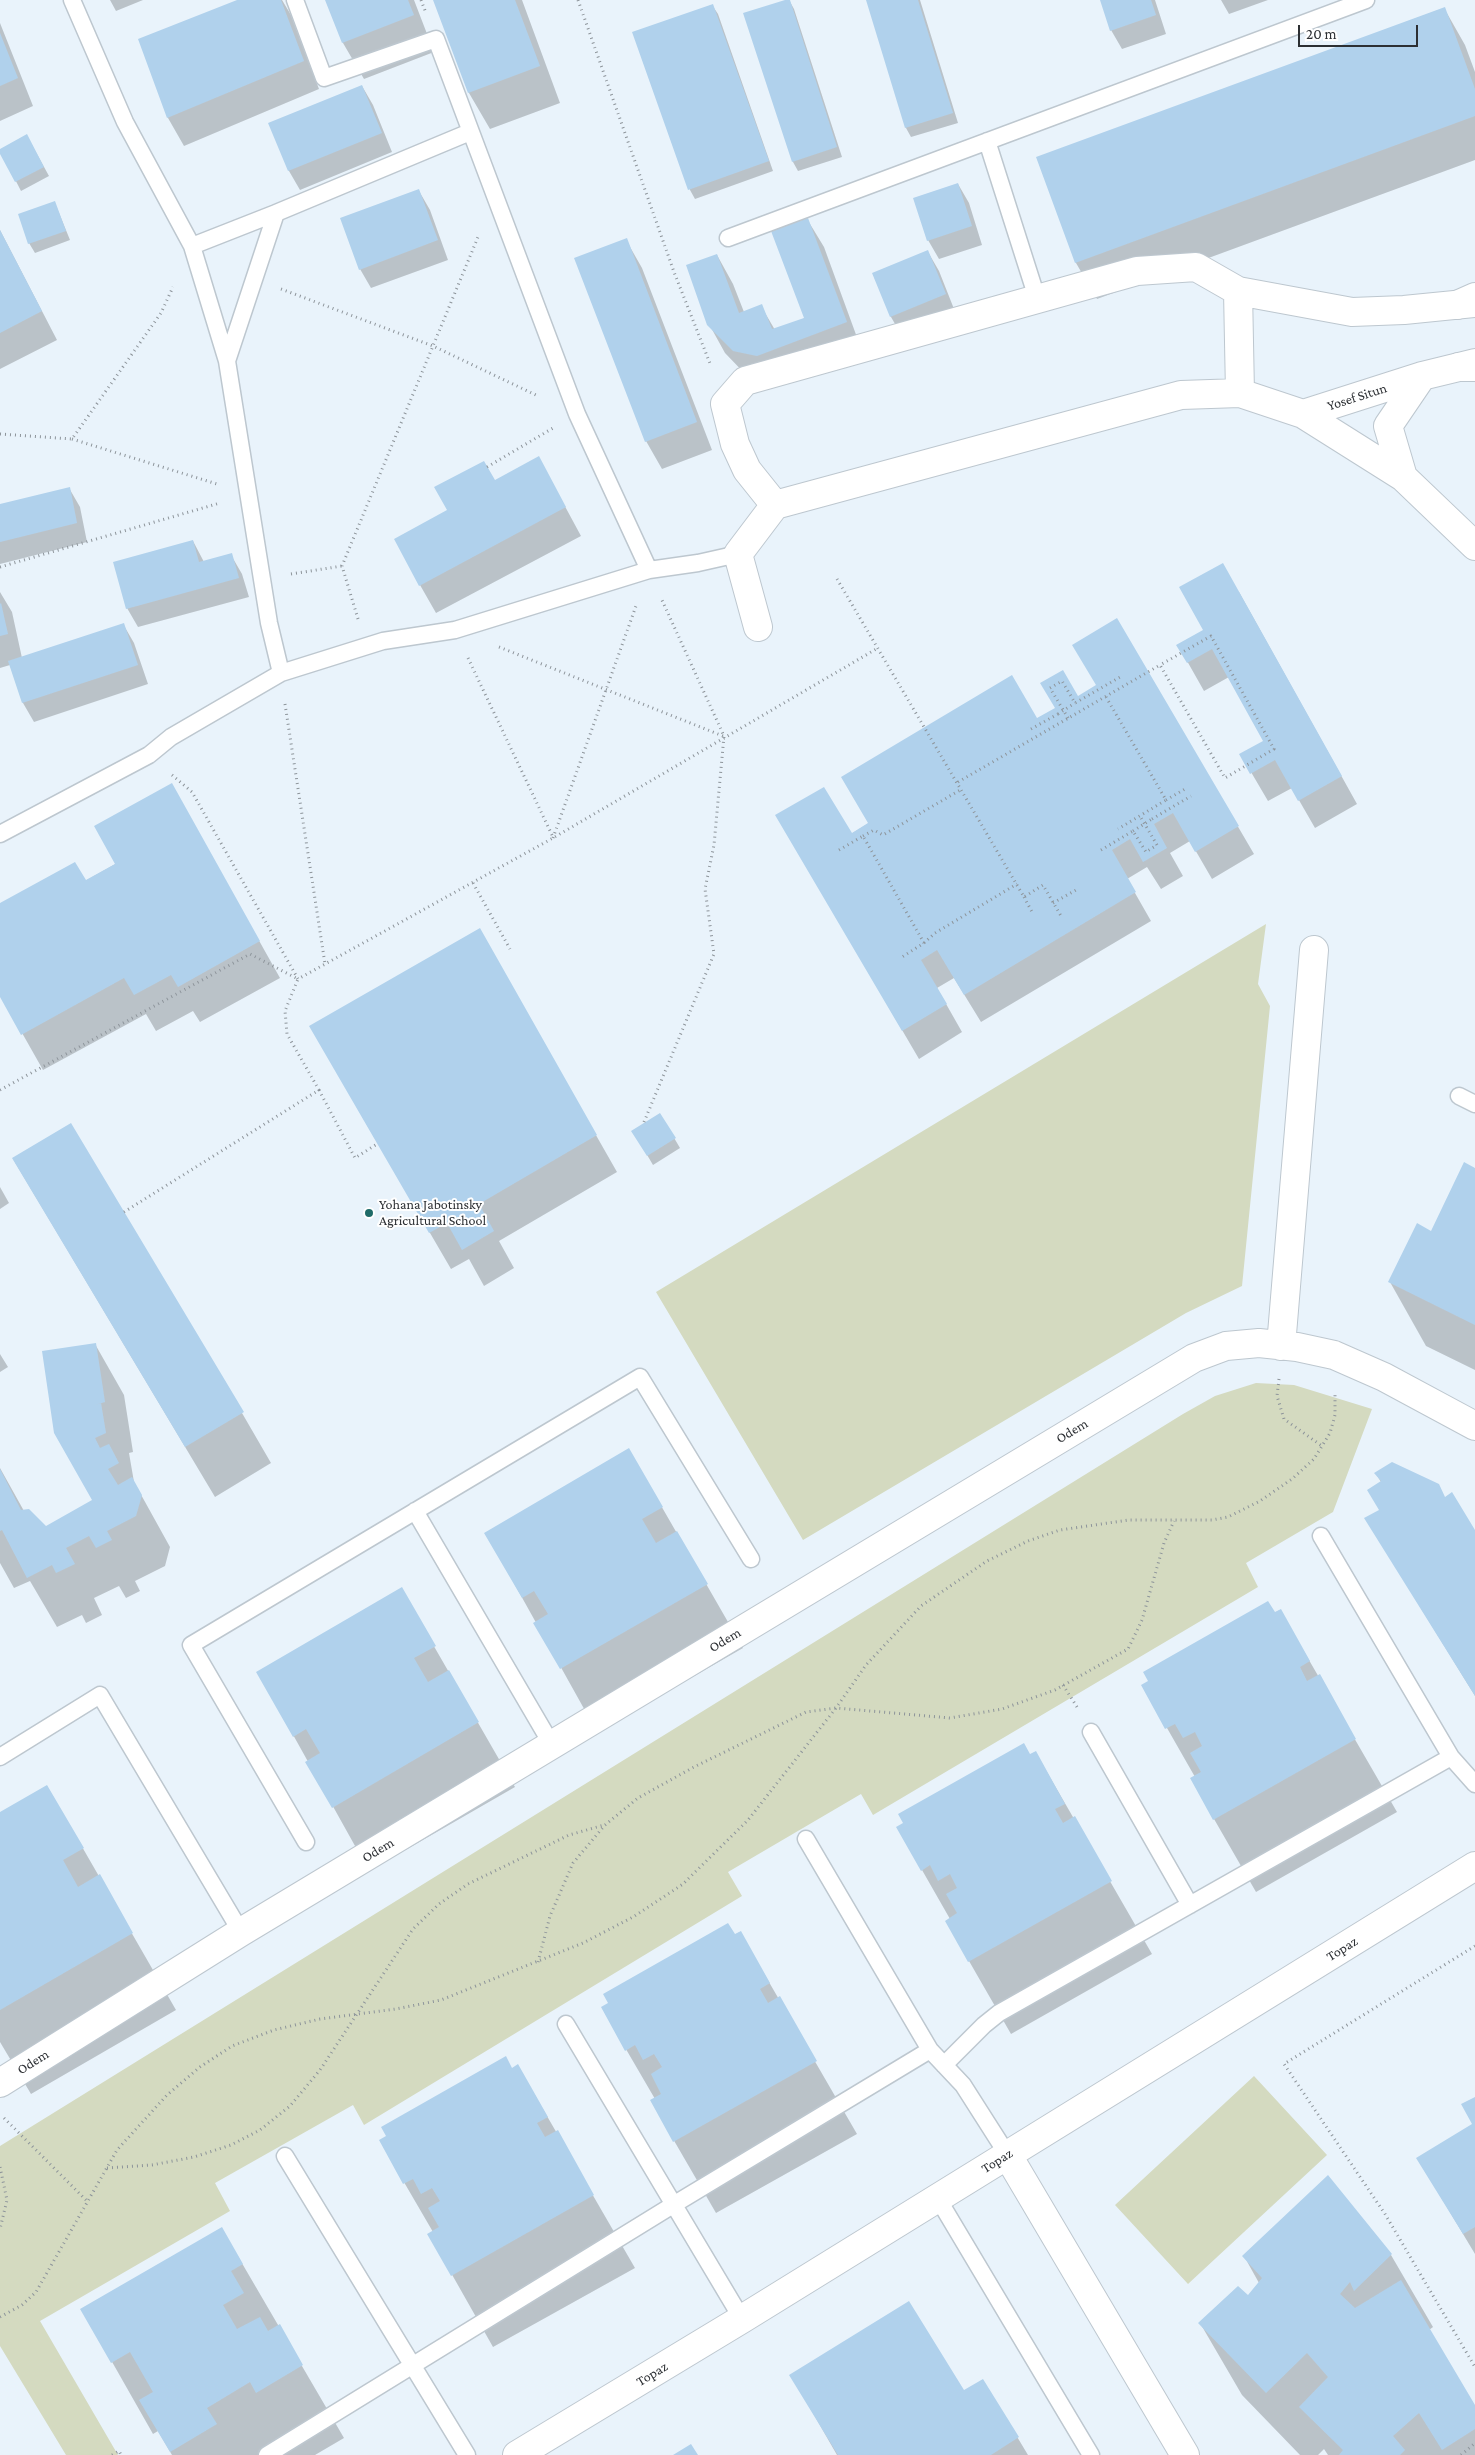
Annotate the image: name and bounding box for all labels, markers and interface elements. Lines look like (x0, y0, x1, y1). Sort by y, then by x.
scale bar (1300, 15, 1420, 47)
text: 20 m (1306, 26, 1337, 42)
street label: Yosef Situn (1325, 379, 1389, 415)
place label: Yohana Jabotinsky Agricultural School (379, 1197, 486, 1230)
marker: Yohana Jabotinsky Agricultural School (363, 1207, 375, 1219)
street label: Odem (1053, 1415, 1091, 1447)
street label: Odem (706, 1624, 744, 1656)
street label: Odem (359, 1834, 397, 1866)
street label: Topaz (1323, 1933, 1361, 1965)
street label: Odem (14, 2046, 52, 2078)
street label: Topaz (978, 2145, 1016, 2177)
street label: Topaz (633, 2358, 671, 2390)

